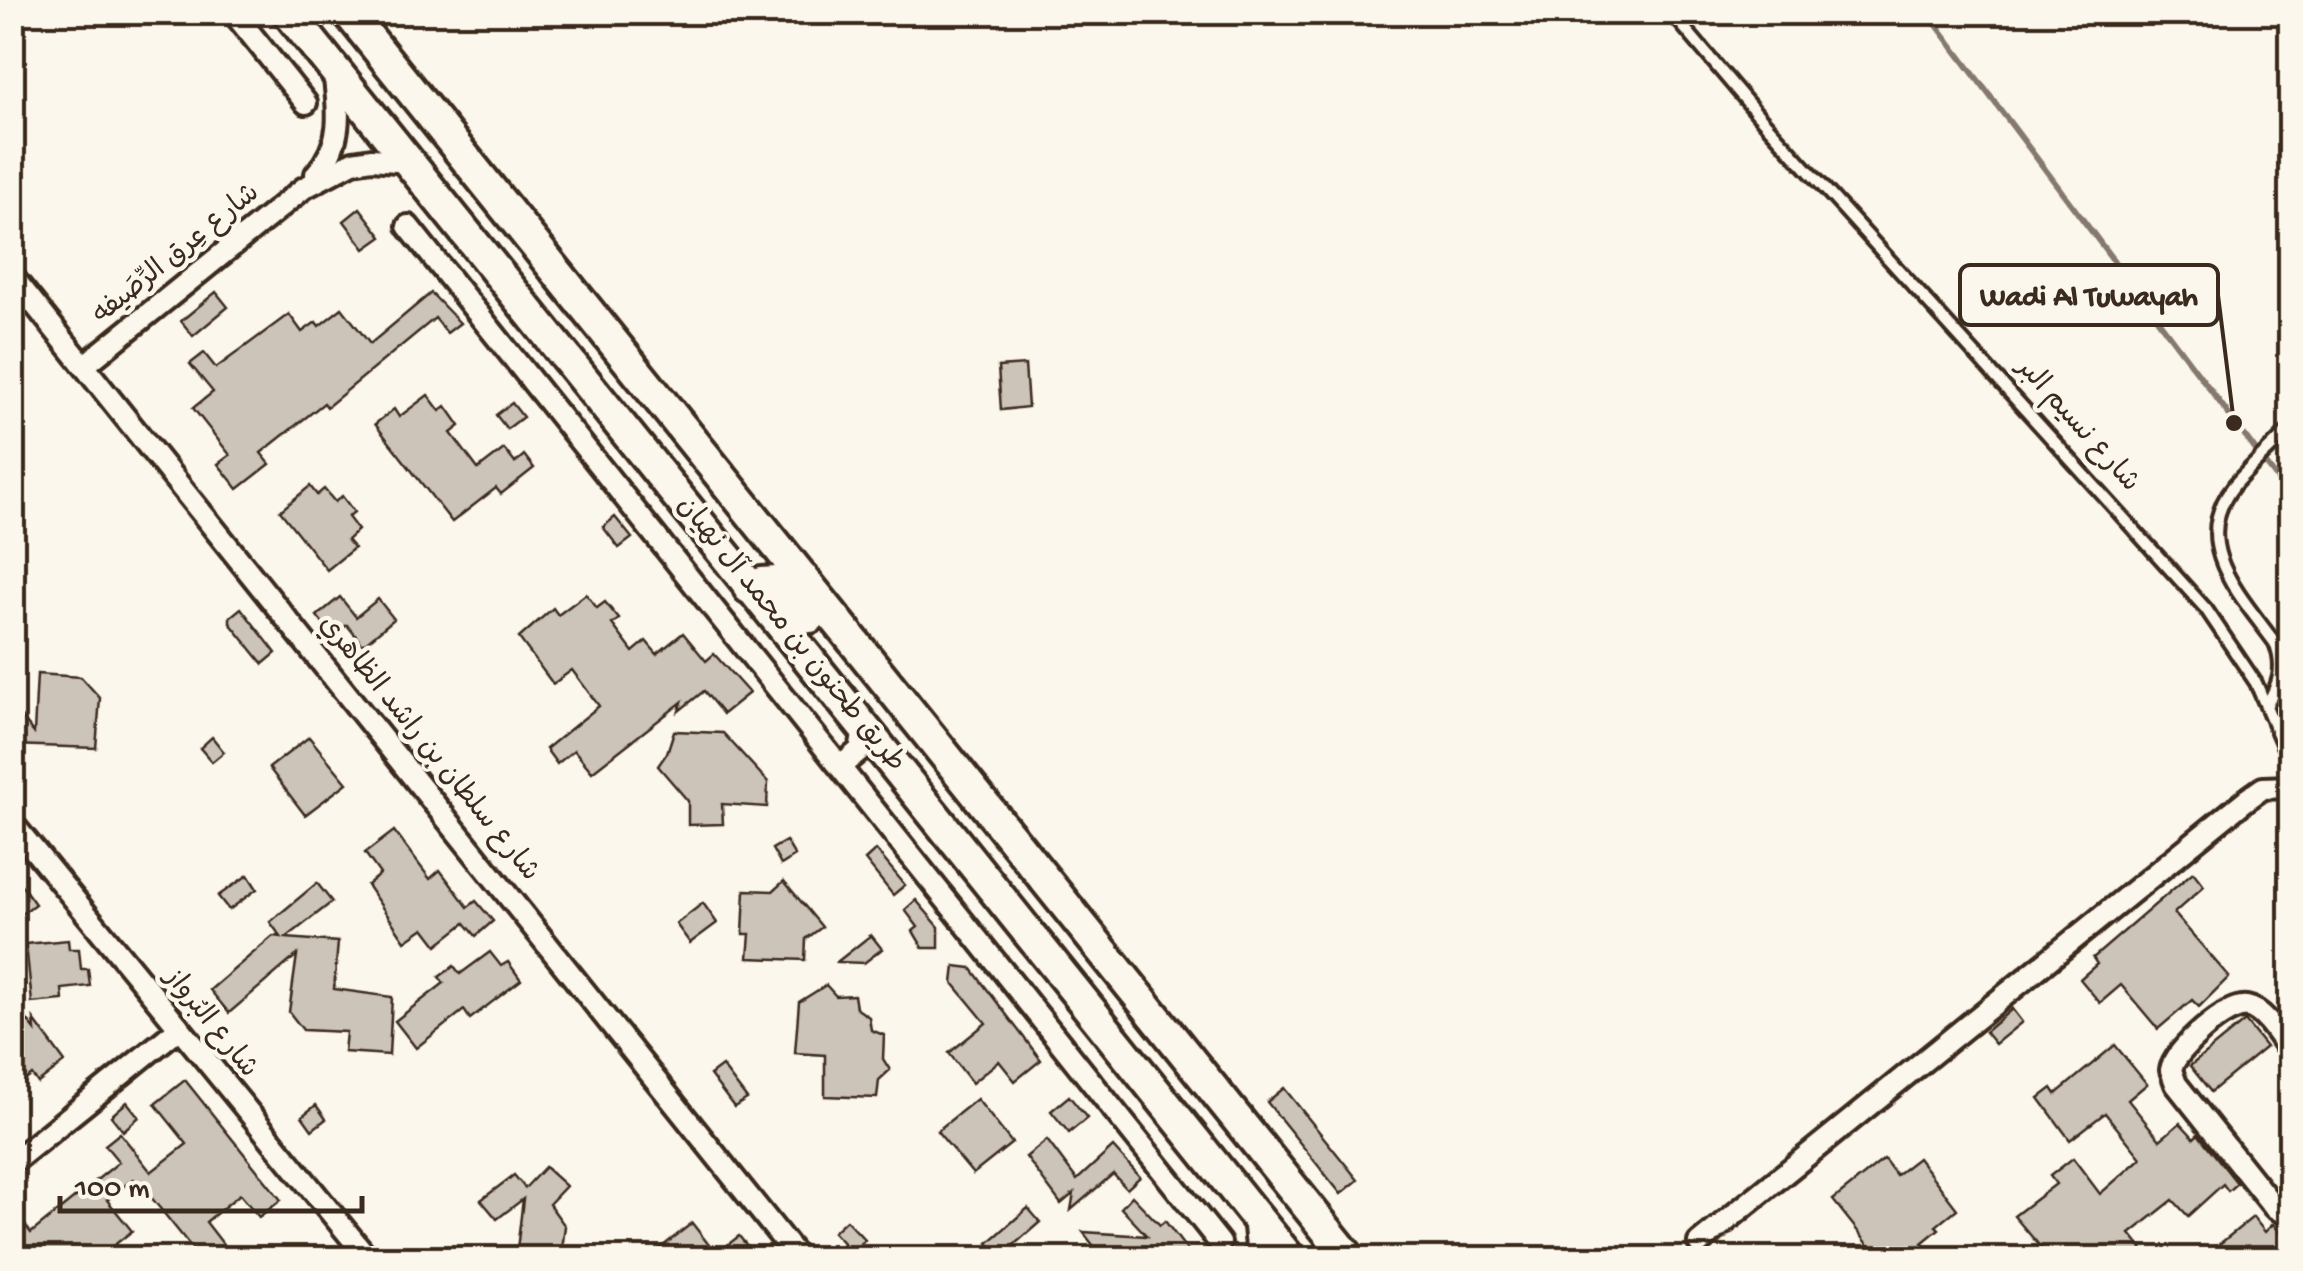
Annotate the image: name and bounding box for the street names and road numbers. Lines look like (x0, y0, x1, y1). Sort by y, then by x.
street label: شارع عِرق الرِّصَيفه (87, 178, 267, 332)
street label: شارع نسيم البر (2006, 351, 2146, 500)
street label: طريق طحنون بن محمد آل نهيان (669, 489, 913, 780)
street label: شارع سلطان بن راشد الظاهري (310, 609, 546, 889)
street label: شارع البُرواز (155, 961, 264, 1085)

